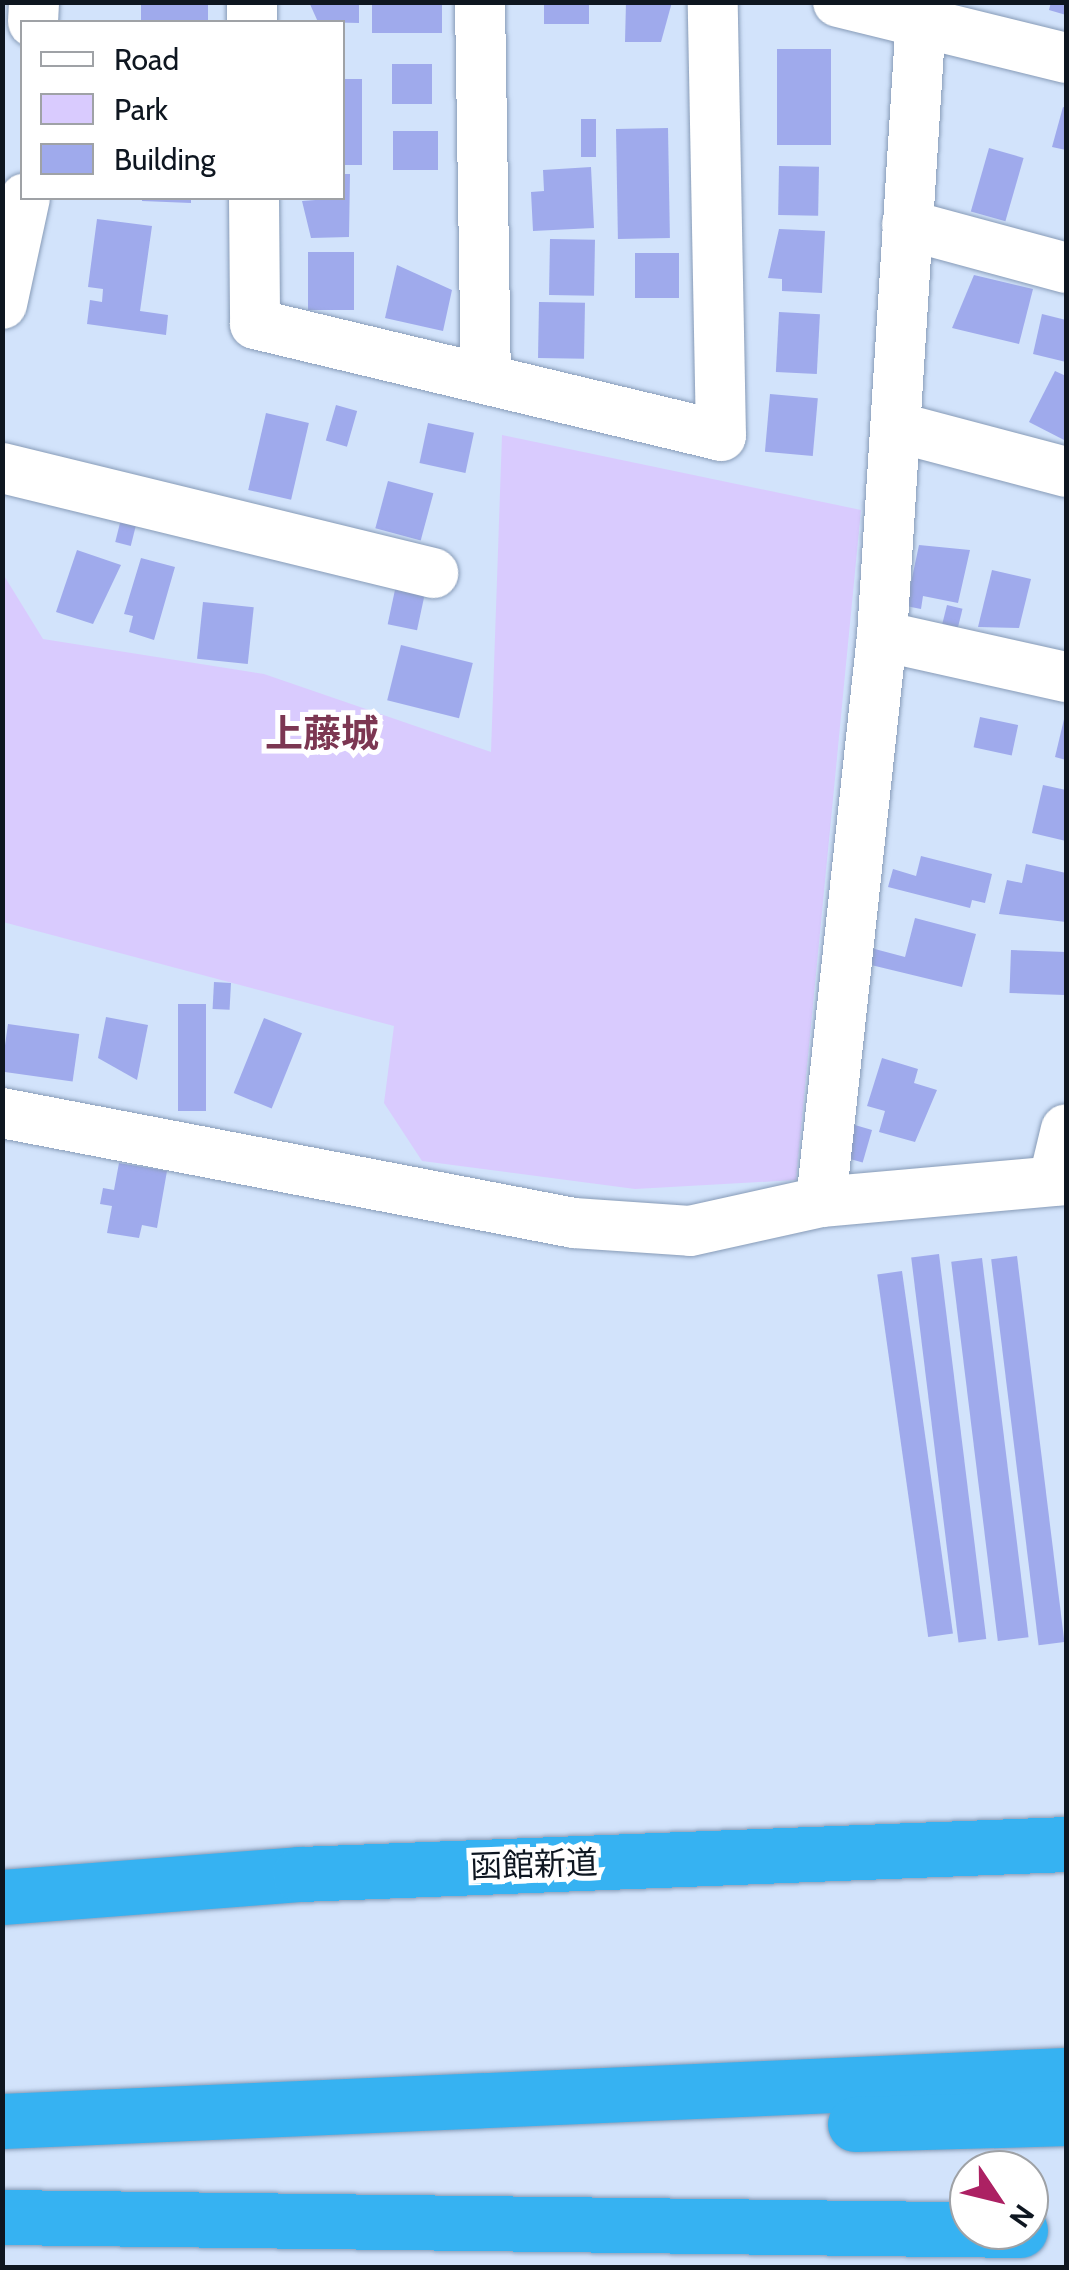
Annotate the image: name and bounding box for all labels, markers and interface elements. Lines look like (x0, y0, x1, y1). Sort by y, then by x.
legend (20, 20, 345, 200)
text: Road (114, 41, 179, 78)
text: Park (114, 91, 168, 128)
text: Building (114, 141, 216, 178)
district label: 上藤城 (265, 711, 379, 757)
street label: 函館新道 (469, 1844, 599, 1886)
north arrow (949, 2150, 1049, 2250)
text: N (1002, 2198, 1042, 2234)

